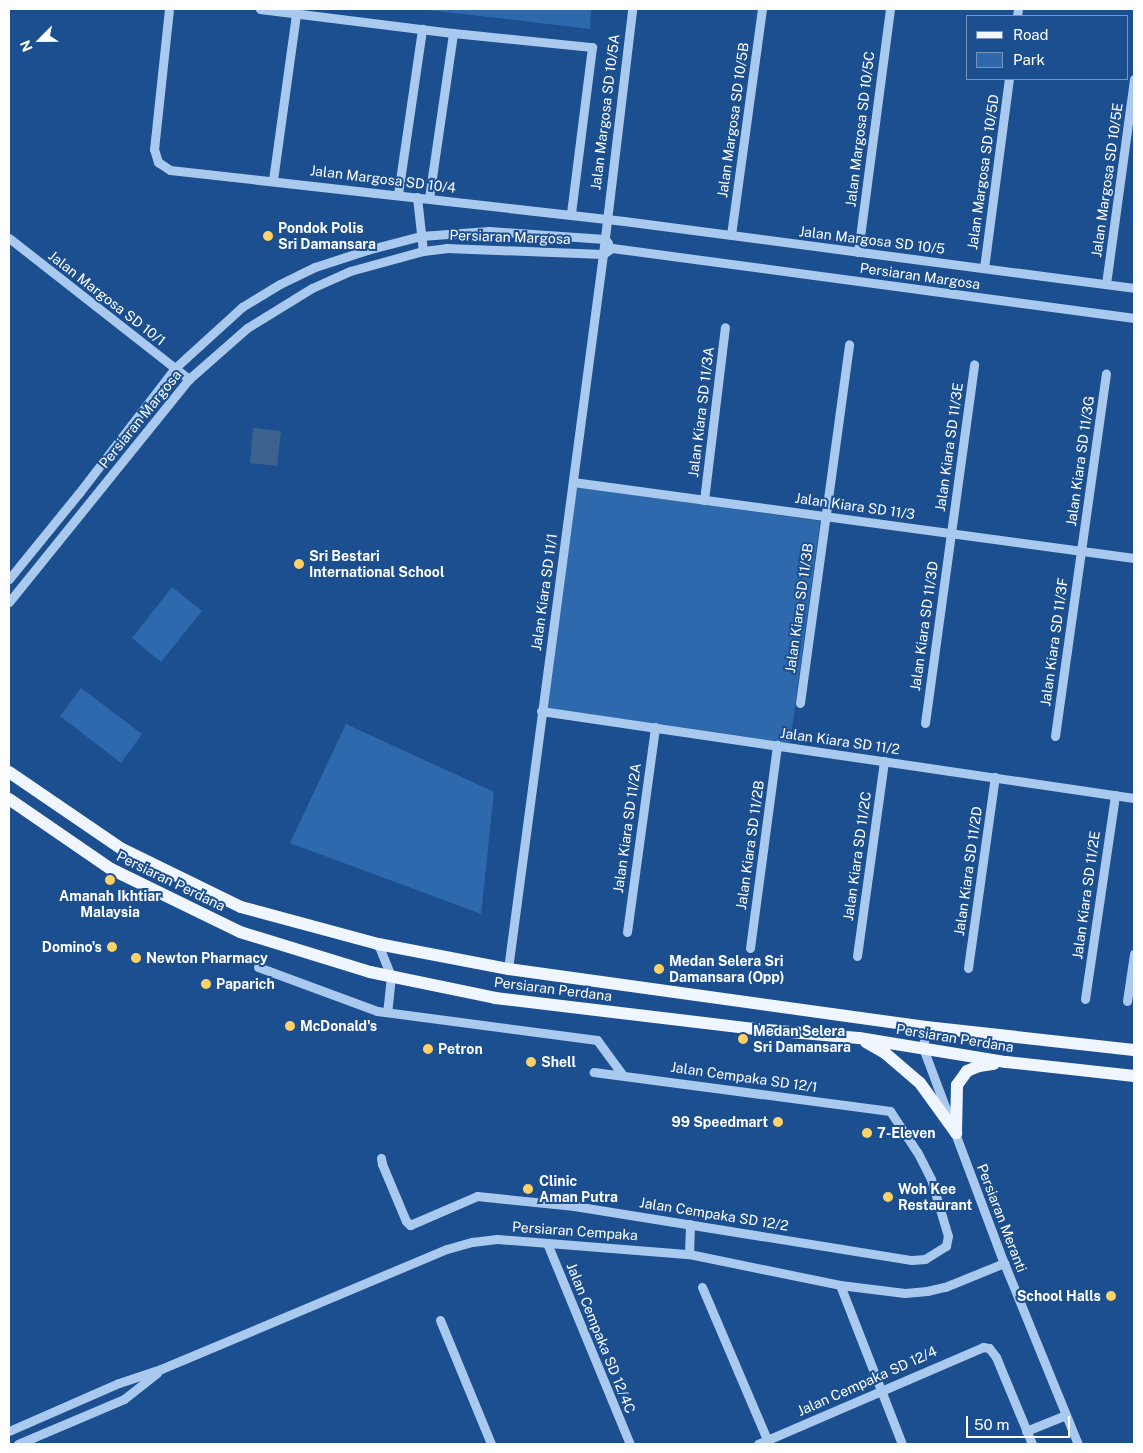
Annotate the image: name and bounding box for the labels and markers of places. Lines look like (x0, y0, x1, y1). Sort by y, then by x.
place label: Pondok Polis Sri Damansara (278, 220, 376, 252)
marker: Pondok Polis Sri Damansara (262, 230, 274, 242)
place label: Sri Bestari International School (309, 548, 445, 580)
marker: Sri Bestari International School (293, 558, 305, 570)
marker: Amanah Ikhtiar Malaysia (104, 874, 116, 886)
place label: Amanah Ikhtiar Malaysia (59, 888, 161, 920)
place label: Domino's (42, 939, 102, 955)
marker: Domino's (106, 941, 118, 953)
place label: Newton Pharmacy (146, 950, 268, 966)
marker: Newton Pharmacy (130, 952, 142, 964)
place label: Medan Selera Sri Damansara (Opp) (669, 953, 784, 986)
marker: Medan Selera Sri Damansara (Opp) (653, 963, 665, 975)
place label: Paparich (216, 976, 275, 992)
marker: Paparich (200, 978, 212, 990)
place label: McDonald's (300, 1018, 377, 1034)
marker: McDonald's (284, 1020, 296, 1032)
place label: Medan Selera Sri Damansara (753, 1023, 851, 1056)
marker: Medan Selera Sri Damansara (737, 1033, 749, 1045)
place label: Petron (438, 1041, 483, 1057)
marker: Petron (422, 1043, 434, 1055)
place label: Shell (541, 1054, 576, 1070)
marker: Shell (525, 1056, 537, 1068)
place label: 99 Speedmart (672, 1114, 768, 1130)
marker: 99 Speedmart (772, 1116, 784, 1128)
place label: 7-Eleven (877, 1125, 936, 1141)
marker: 7-Eleven (861, 1127, 873, 1139)
place label: Clinic Aman Putra (539, 1173, 618, 1206)
place label: Woh Kee Restaurant (898, 1181, 972, 1214)
marker: Clinic Aman Putra (521, 1182, 535, 1196)
marker: Woh Kee Restaurant (882, 1191, 894, 1203)
place label: School Halls (1017, 1288, 1101, 1304)
marker: School Halls (1105, 1290, 1117, 1302)

